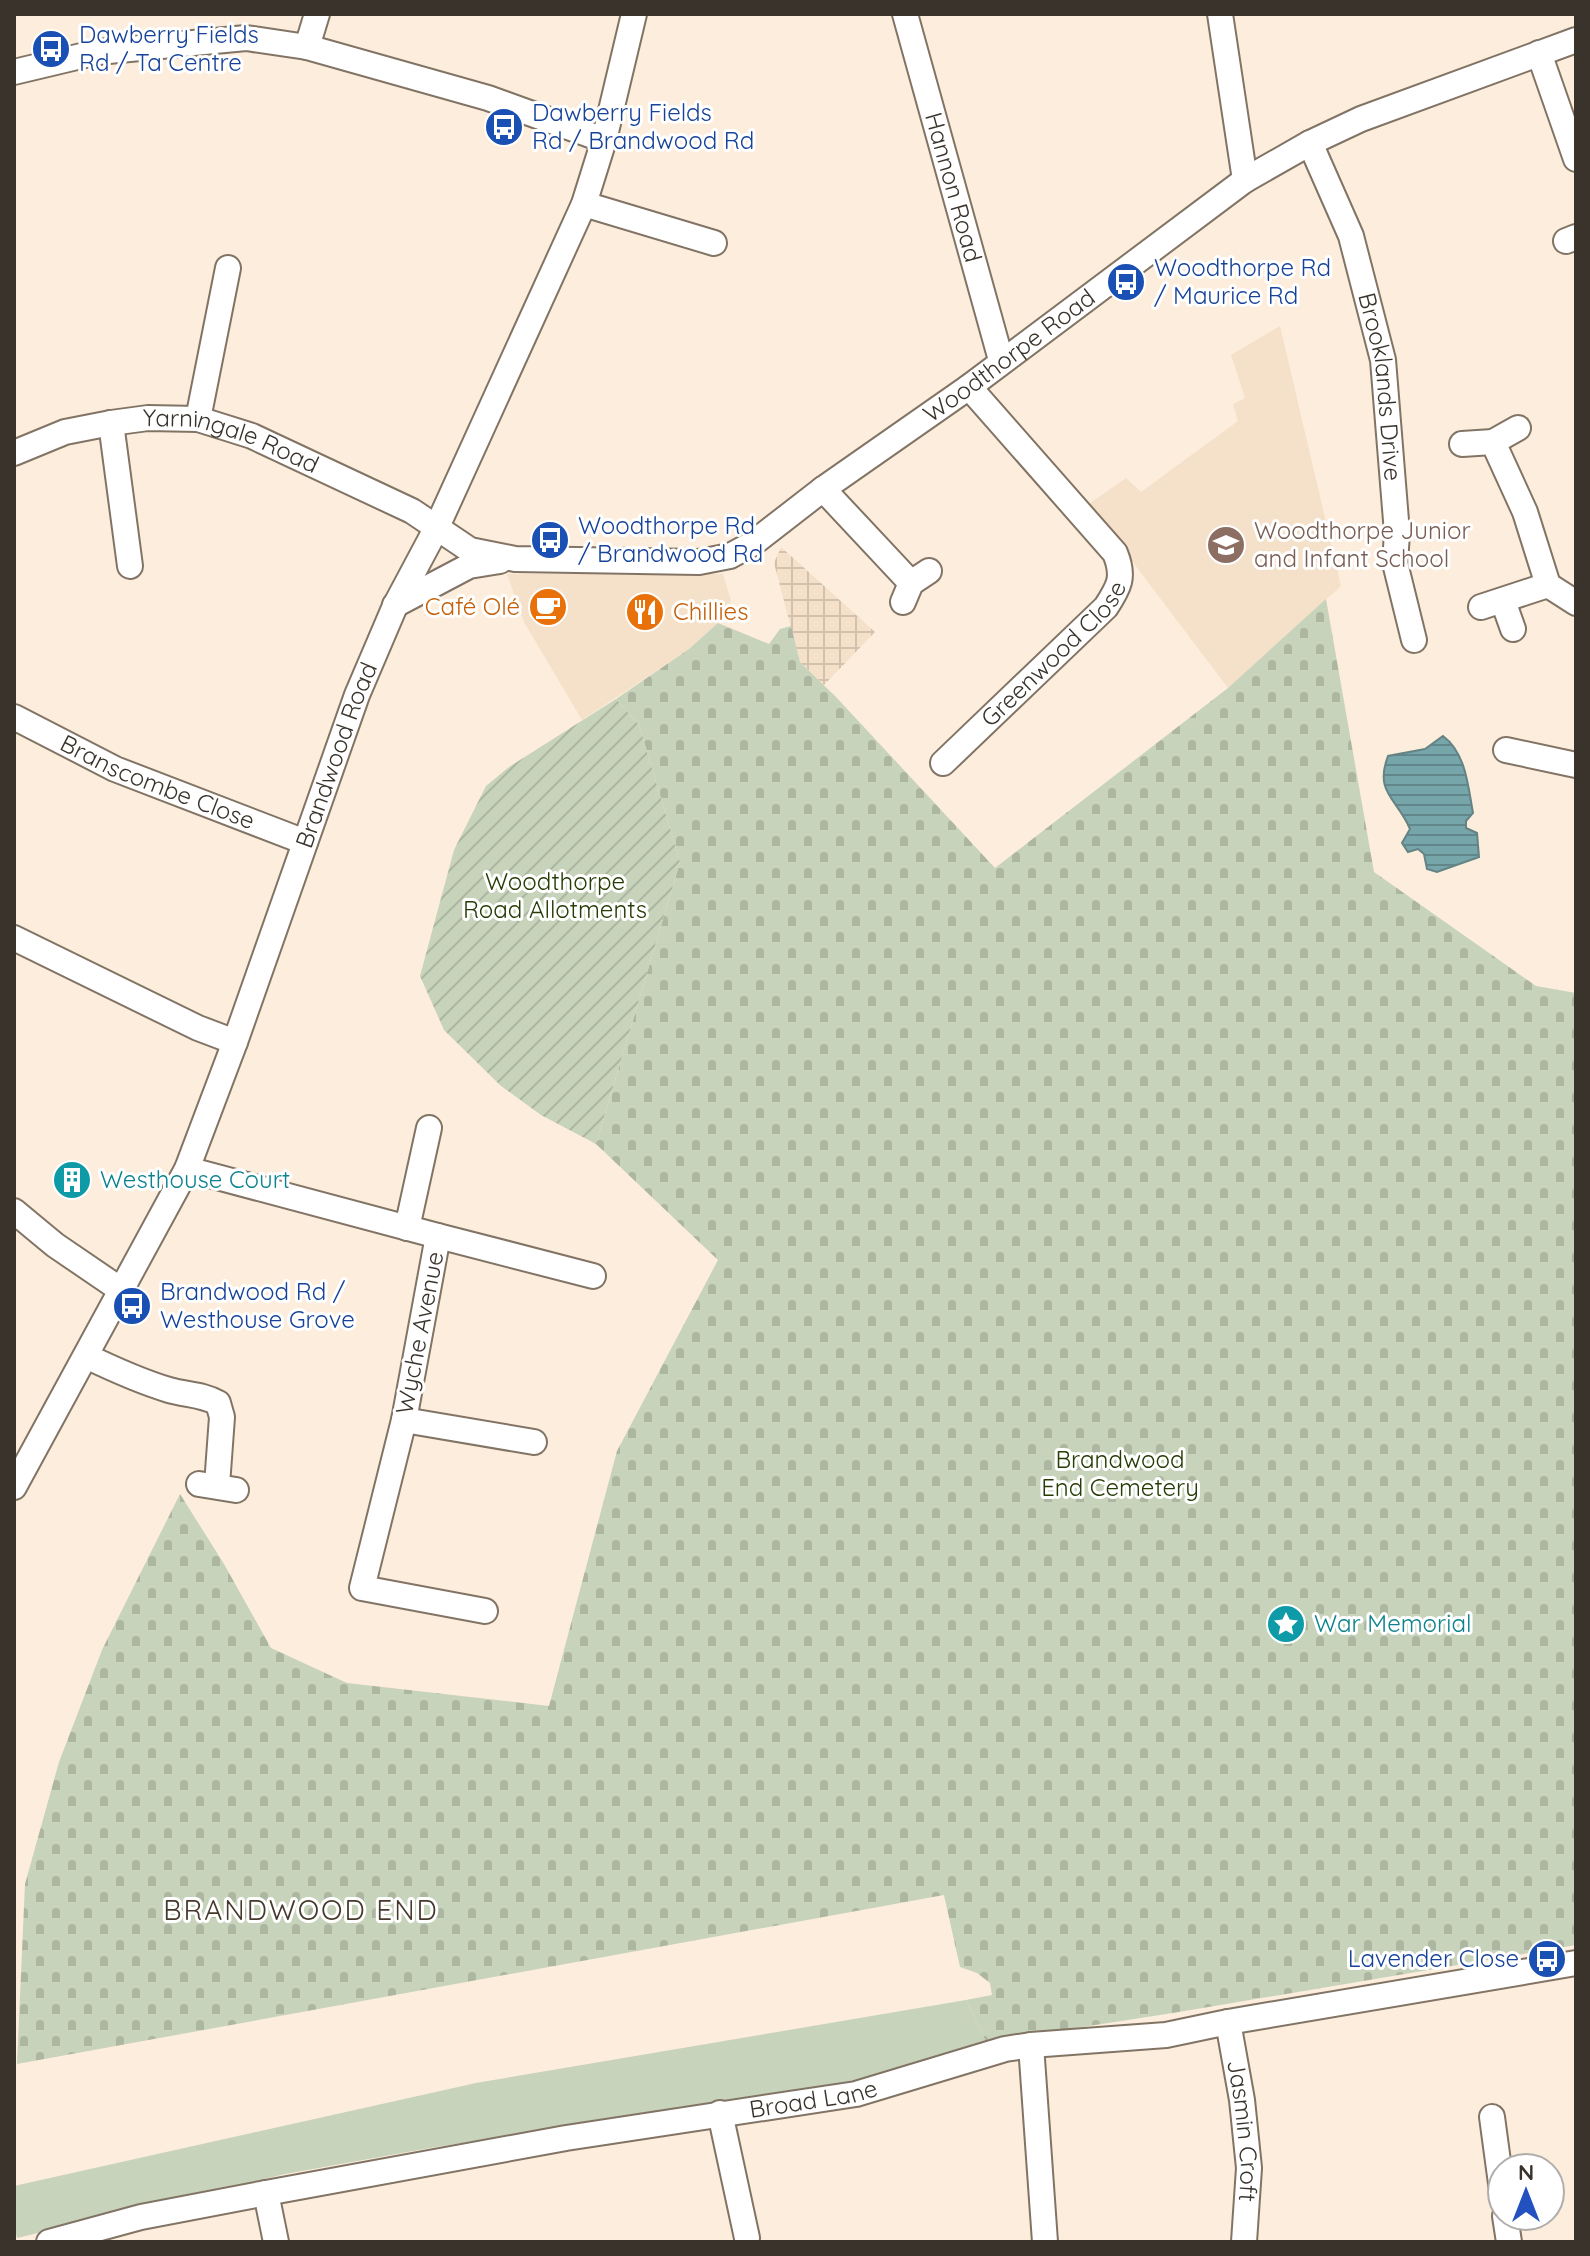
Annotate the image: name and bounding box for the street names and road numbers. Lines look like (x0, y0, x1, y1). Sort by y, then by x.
street label: Hannon Road (919, 109, 989, 265)
street label: Woodthorpe Road (917, 282, 1101, 428)
street label: Brooklands Drive (1352, 289, 1409, 482)
street label: Yarningale Road (142, 402, 324, 479)
street label: Greenwood Close (974, 576, 1132, 733)
street label: Brandwood Road (288, 657, 383, 852)
street label: Branscombe Close (56, 727, 259, 835)
street label: Wyche Avenue (389, 1249, 449, 1417)
street label: Jasmin Croft (1221, 2057, 1265, 2203)
street label: Broad Lane (747, 2072, 881, 2124)

